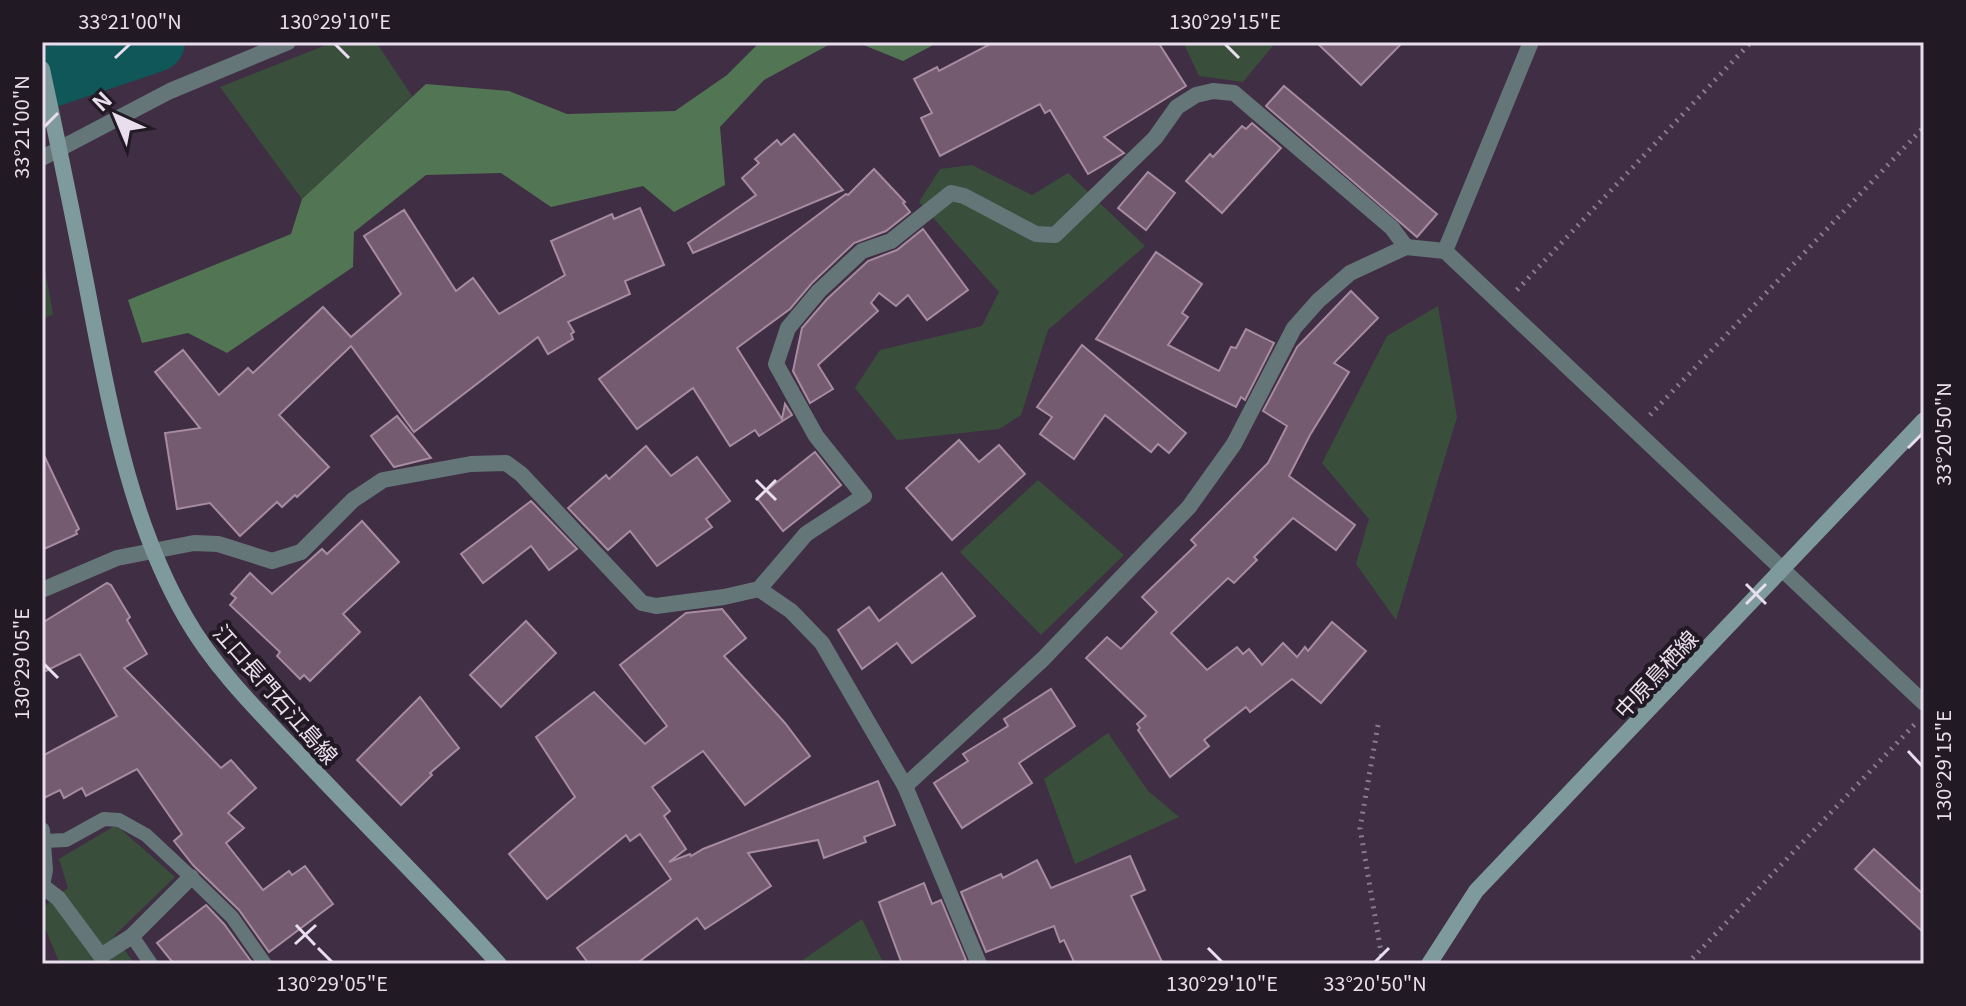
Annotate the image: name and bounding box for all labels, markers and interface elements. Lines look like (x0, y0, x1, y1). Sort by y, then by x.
text: 33°21'00"N (78, 6, 182, 35)
text: 130°29'10"E (279, 6, 391, 35)
text: 130°29'15"E (1169, 6, 1281, 35)
text: 33°21'00"N (6, 75, 35, 179)
north arrow (76, 76, 156, 156)
text: N (84, 83, 118, 117)
text: 33°20'50"N (1928, 382, 1957, 486)
text: 130°29'05"E (6, 608, 35, 720)
street label: 江口長門石江島線 (207, 616, 347, 770)
street label: 中原鳥栖線 (1606, 622, 1704, 724)
text: 130°29'15"E (1928, 710, 1957, 822)
text: 130°29'05"E (276, 968, 388, 997)
text: 130°29'10"E (1166, 968, 1278, 997)
text: 33°20'50"N (1323, 968, 1427, 997)

